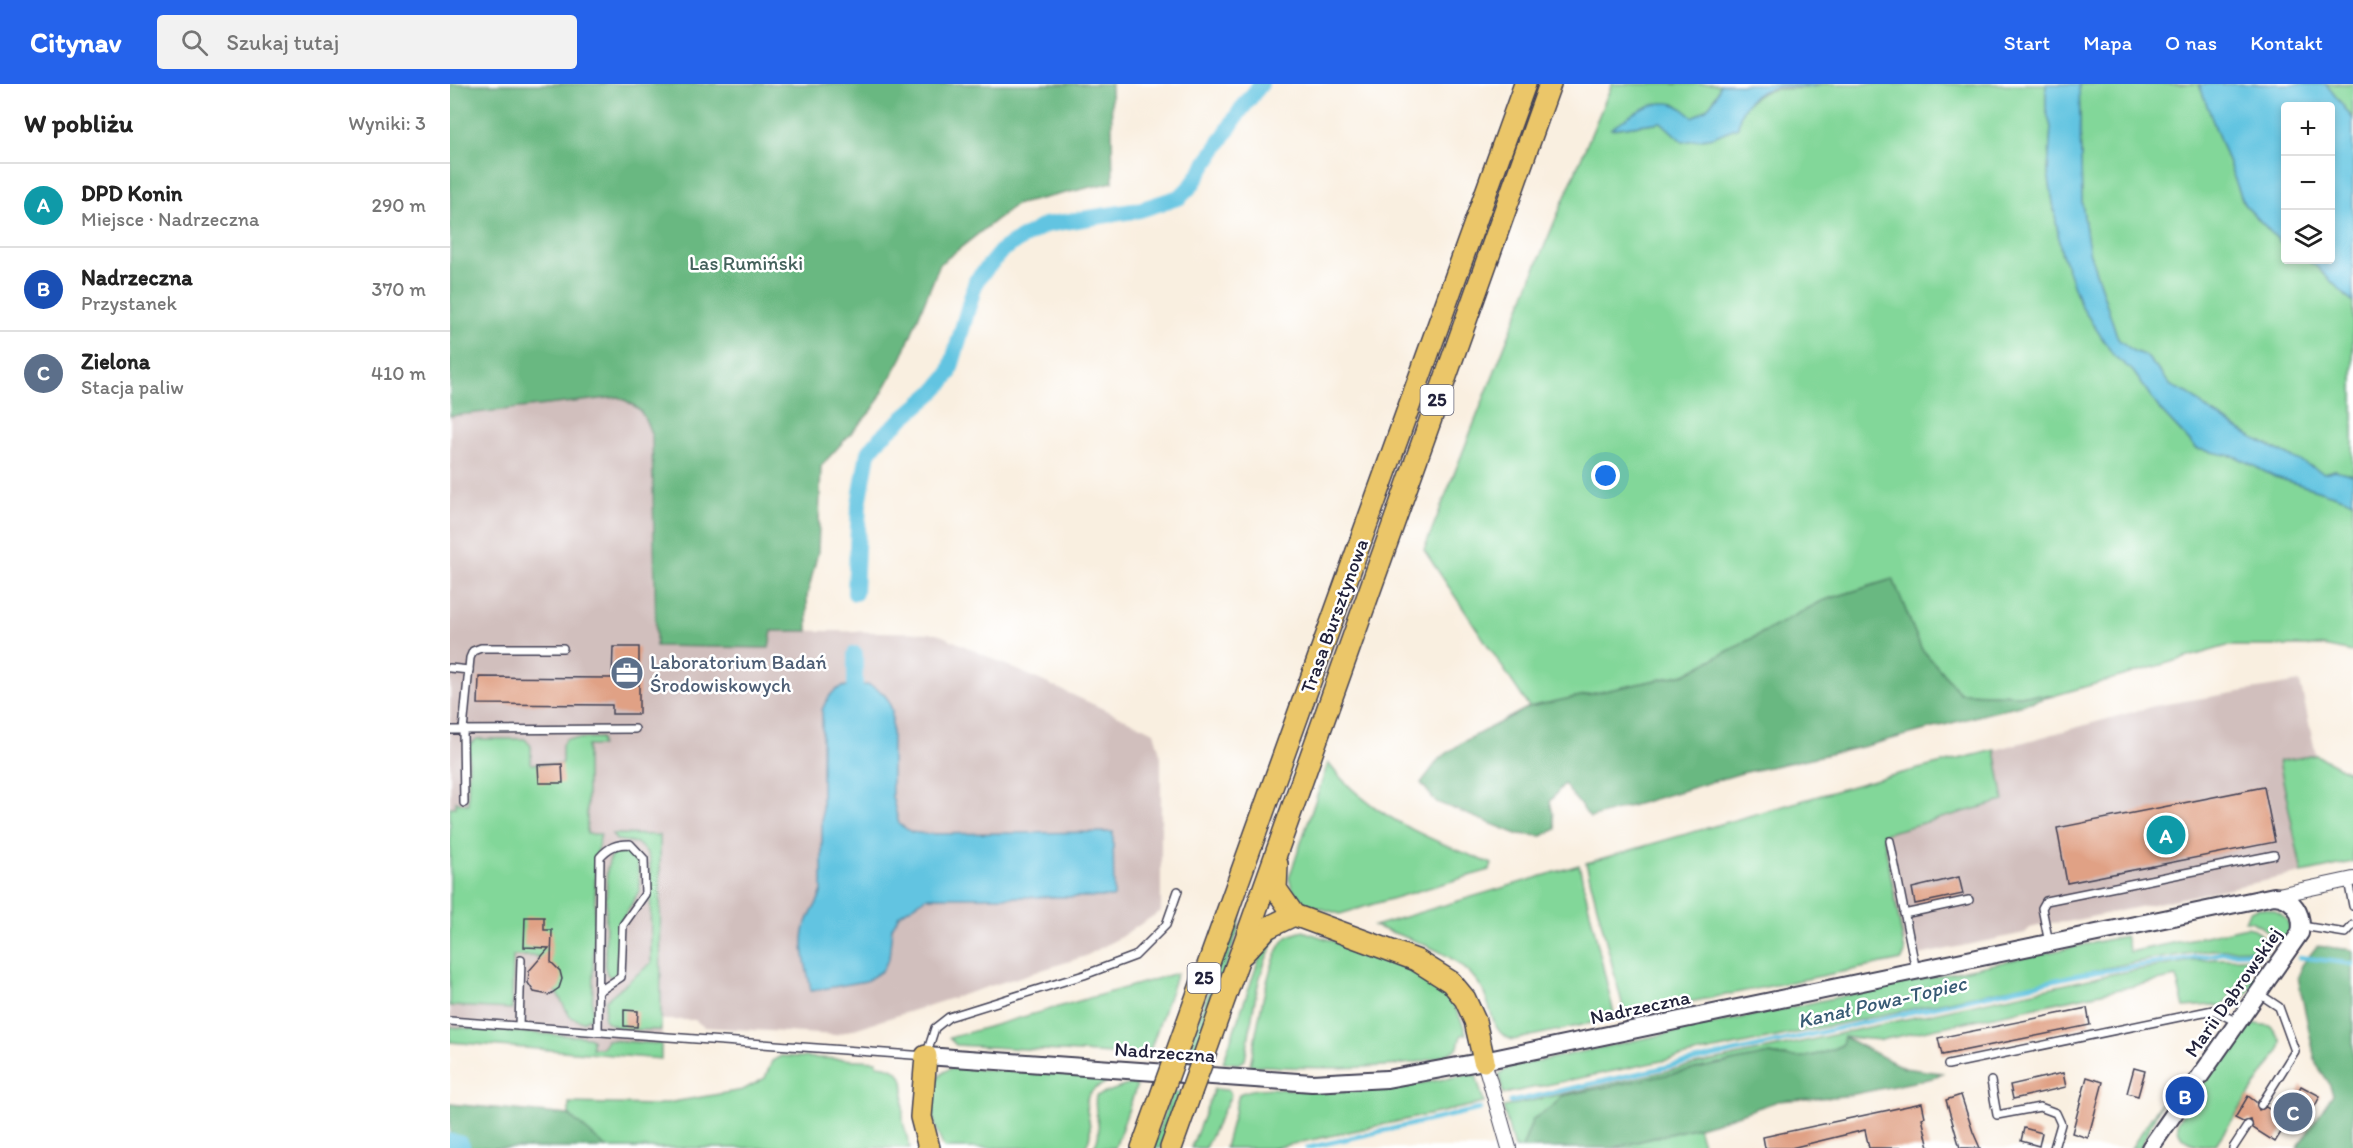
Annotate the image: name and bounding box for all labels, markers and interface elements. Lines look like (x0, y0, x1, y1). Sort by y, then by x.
search box (157, 15, 577, 69)
text: Citynav (30, 25, 121, 59)
icon: search (178, 26, 211, 59)
text: Szukaj tutaj (226, 29, 339, 56)
text: Start (2004, 30, 2050, 55)
text: Mapa (2083, 30, 2132, 55)
text: O nas (2165, 30, 2217, 55)
text: Kontakt (2250, 30, 2323, 55)
map controls (2281, 102, 2335, 264)
button: + (2281, 102, 2335, 156)
text: W pobliżu (24, 107, 133, 139)
text: Wyniki: 3 (348, 111, 426, 135)
button: − (2281, 156, 2335, 210)
text: DPD Konin (81, 180, 183, 207)
text: A (37, 193, 50, 217)
text: 290 m (371, 193, 426, 217)
text: Miejsce · Nadrzeczna (81, 207, 259, 231)
button: layers (2281, 210, 2335, 264)
park label: Las Rumiński (689, 251, 803, 275)
text: Nadrzeczna (81, 264, 193, 291)
text: B (37, 277, 50, 301)
text: 370 m (372, 277, 426, 301)
text: Przystanek (81, 291, 177, 315)
text: Zielona (81, 348, 150, 375)
text: C (37, 361, 50, 385)
text: 410 m (371, 361, 426, 385)
text: Stacja paliw (81, 375, 184, 399)
road number: 25 (1420, 385, 1454, 415)
your location (1591, 461, 1620, 490)
street label: Trasa Bursztynowa (1295, 535, 1373, 696)
place label: Laboratorium Badań Środowiskowych (650, 650, 827, 697)
office icon: Laboratorium Badań Środowiskowych (609, 655, 645, 691)
pin: A (2146, 812, 2186, 858)
street label: Marii Dąbrowskiej (2179, 922, 2287, 1062)
road number: 25 (1188, 963, 1221, 993)
water label: Kanał Powa-Topiec (1795, 970, 1970, 1033)
street label: Nadrzeczna (1588, 985, 1693, 1029)
street label: Nadrzeczna (1114, 1036, 1217, 1068)
pin: B (2166, 1074, 2204, 1118)
pin: C (2274, 1090, 2312, 1134)

